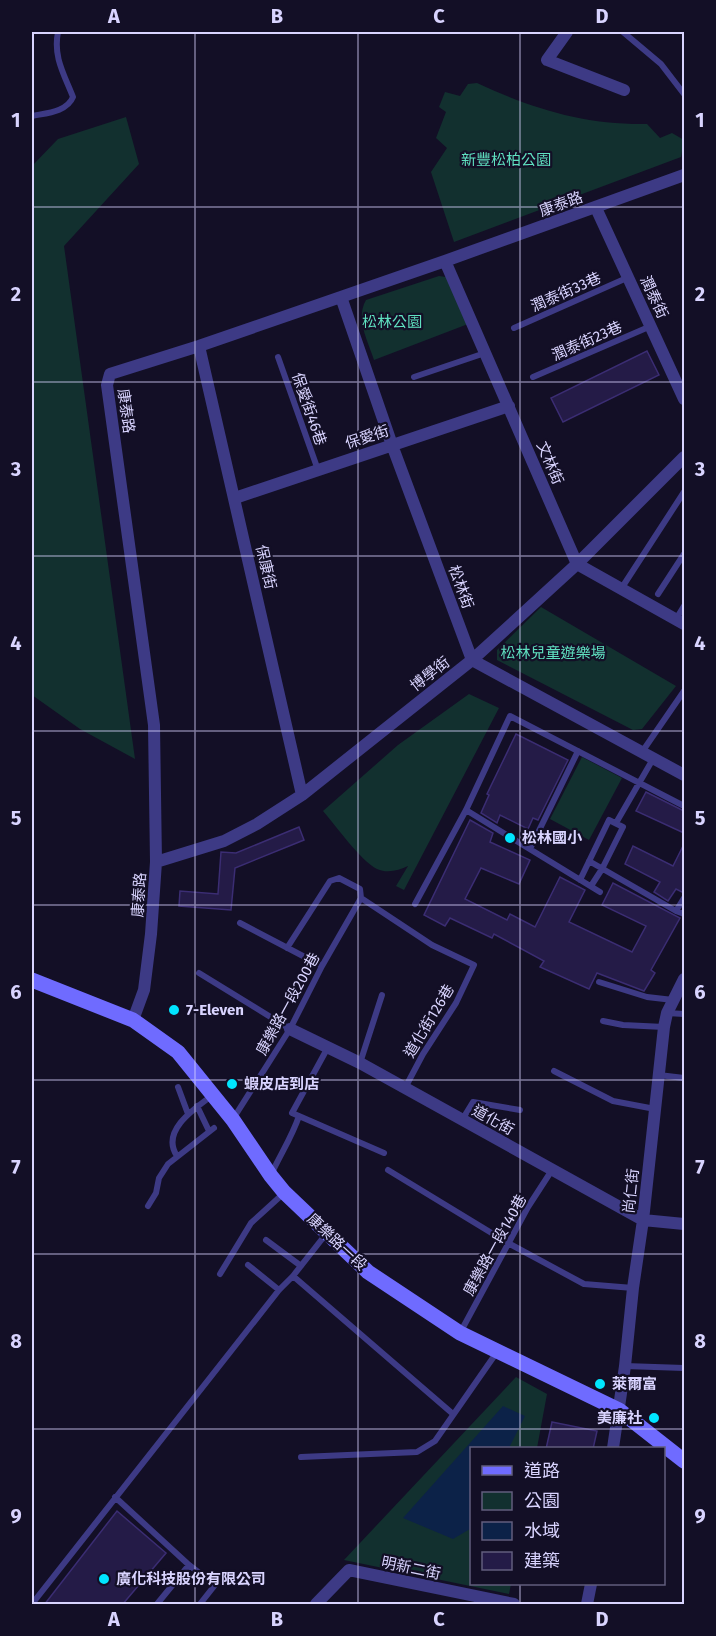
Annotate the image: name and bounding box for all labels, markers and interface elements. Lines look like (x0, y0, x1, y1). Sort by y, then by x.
text: A (107, 4, 121, 28)
text: B (271, 4, 283, 28)
text: C (433, 4, 445, 28)
text: D (595, 4, 609, 28)
text: 1 (11, 108, 21, 132)
text: 1 (695, 108, 705, 132)
park label: 新豐松柏公園 (461, 151, 551, 169)
street label: 康泰路 (537, 188, 585, 220)
street label: 潤泰街33巷 (528, 269, 604, 315)
street label: 潤泰街 (636, 273, 672, 321)
text: 2 (11, 282, 21, 306)
text: 2 (695, 282, 705, 306)
park label: 松林公園 (362, 313, 422, 331)
street label: 潤泰街23巷 (549, 318, 625, 364)
street label: 保愛街46巷 (288, 370, 330, 448)
street label: 康泰路 (114, 387, 138, 435)
street label: 保愛街 (343, 421, 391, 453)
street label: 文林街 (533, 439, 567, 487)
text: 3 (10, 457, 21, 481)
text: 3 (694, 457, 705, 481)
street label: 保康街 (252, 543, 280, 591)
street label: 松林街 (445, 563, 477, 611)
text: 4 (10, 631, 22, 655)
text: 4 (694, 631, 706, 655)
park label: 松林兒童遊樂場 (500, 644, 606, 662)
street label: 博學街 (407, 653, 453, 695)
text: 5 (11, 806, 22, 830)
text: 5 (695, 806, 706, 830)
place label: 松林國小 (522, 829, 583, 847)
marker: 松林國小 (503, 831, 517, 845)
street label: 康泰路 (128, 872, 150, 918)
street label: 康樂路一段200巷 (252, 950, 324, 1058)
text: 6 (10, 980, 22, 1004)
text: 6 (694, 980, 706, 1004)
street label: 道化街126巷 (400, 981, 458, 1061)
place label: 7-Eleven (186, 1001, 244, 1019)
marker: 7-Eleven (167, 1003, 181, 1017)
place label: 蝦皮店到店 (244, 1075, 319, 1093)
marker: 蝦皮店到店 (225, 1077, 239, 1091)
street label: 道化街 (469, 1101, 517, 1139)
text: 7 (11, 1155, 21, 1179)
text: 7 (695, 1155, 705, 1179)
street label: 尚仁街 (620, 1168, 642, 1214)
street label: 康樂路一段140巷 (460, 1191, 530, 1299)
street label: 康樂路一段 (303, 1210, 371, 1274)
text: 8 (10, 1329, 22, 1353)
text: 8 (694, 1329, 706, 1353)
place label: 萊爾富 (612, 1375, 657, 1393)
marker: 萊爾富 (593, 1377, 607, 1391)
place label: 美廉社 (597, 1409, 642, 1427)
marker: 美廉社 (647, 1411, 661, 1425)
legend (470, 1447, 665, 1585)
text: 道路 (524, 1460, 560, 1482)
text: 公園 (524, 1490, 560, 1512)
text: 9 (10, 1504, 22, 1528)
text: 9 (694, 1504, 706, 1528)
text: 水域 (524, 1520, 560, 1542)
text: 建築 (524, 1550, 560, 1572)
street label: 明新二街 (380, 1553, 442, 1583)
place label: 廣化科技股份有限公司 (116, 1570, 266, 1588)
marker: 廣化科技股份有限公司 (97, 1572, 111, 1586)
text: A (107, 1607, 121, 1631)
text: B (271, 1607, 283, 1631)
text: C (433, 1607, 445, 1631)
text: D (595, 1607, 609, 1631)

